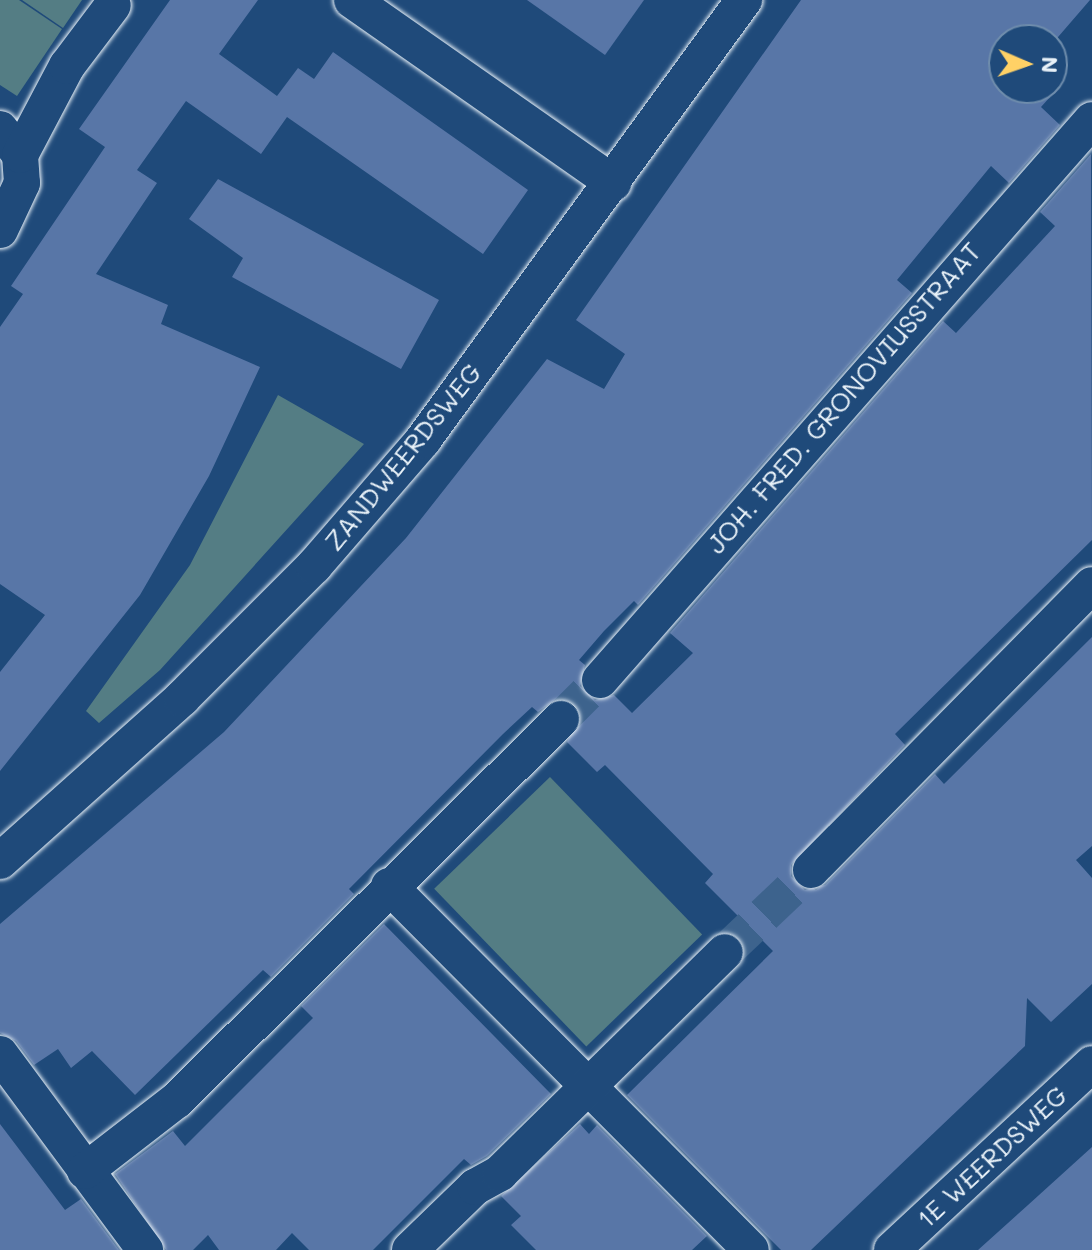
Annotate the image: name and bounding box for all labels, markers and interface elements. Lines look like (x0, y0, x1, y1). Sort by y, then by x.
north arrow (988, 24, 1068, 104)
text: N (1036, 56, 1065, 74)
street label: JOH. FRED. GRONOVIUSSTRAAT (700, 236, 988, 560)
street label: ZANDWEERDSWEG (318, 357, 488, 557)
street label: 1E WEERDSWEG (911, 1080, 1073, 1234)

